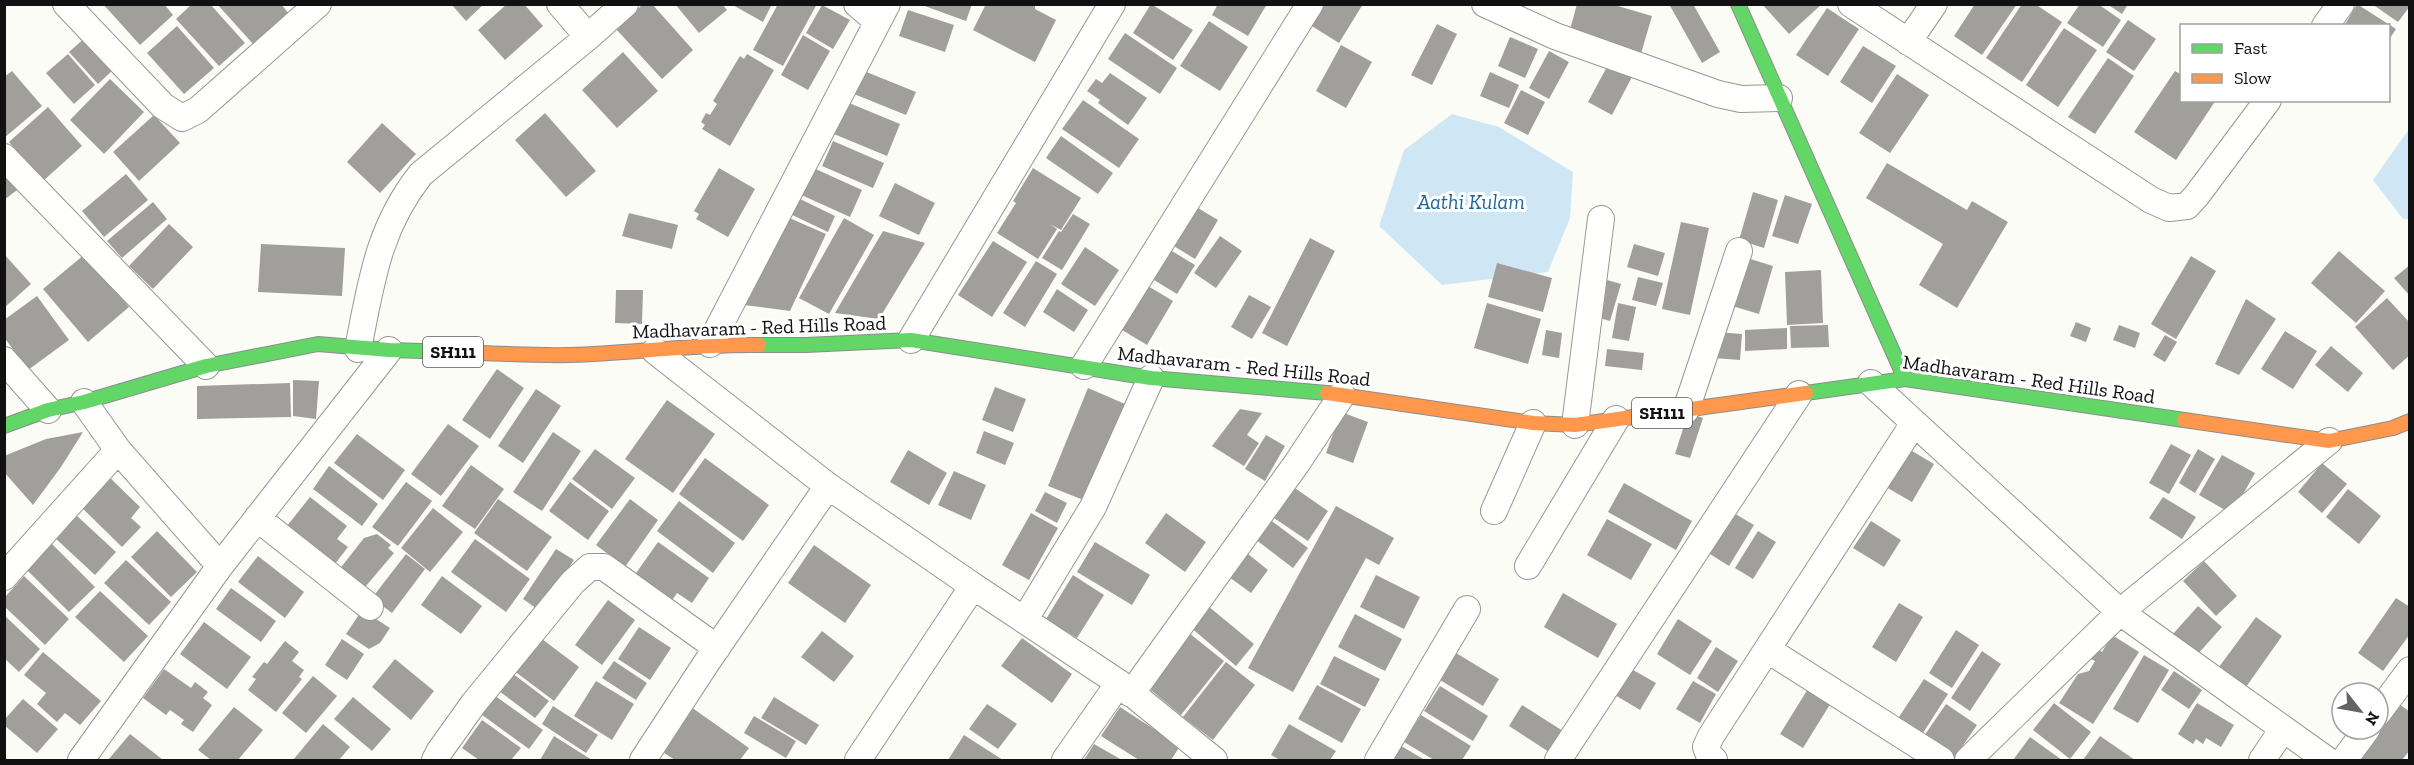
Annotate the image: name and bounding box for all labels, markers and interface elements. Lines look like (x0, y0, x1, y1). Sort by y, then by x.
legend (2180, 24, 2390, 102)
text: Fast (2234, 37, 2267, 59)
text: Slow (2234, 67, 2271, 89)
water label: Aathi Kulam (1416, 189, 1525, 214)
street label: Madhavaram - Red Hills Road (631, 311, 887, 343)
road number: SH111 (423, 337, 483, 367)
street label: Madhavaram - Red Hills Road (1116, 341, 1372, 391)
street label: Madhavaram - Red Hills Road (1901, 349, 2157, 409)
road number: SH111 (1632, 398, 1692, 428)
north arrow (2330, 681, 2390, 741)
text: N (2361, 708, 2384, 729)

